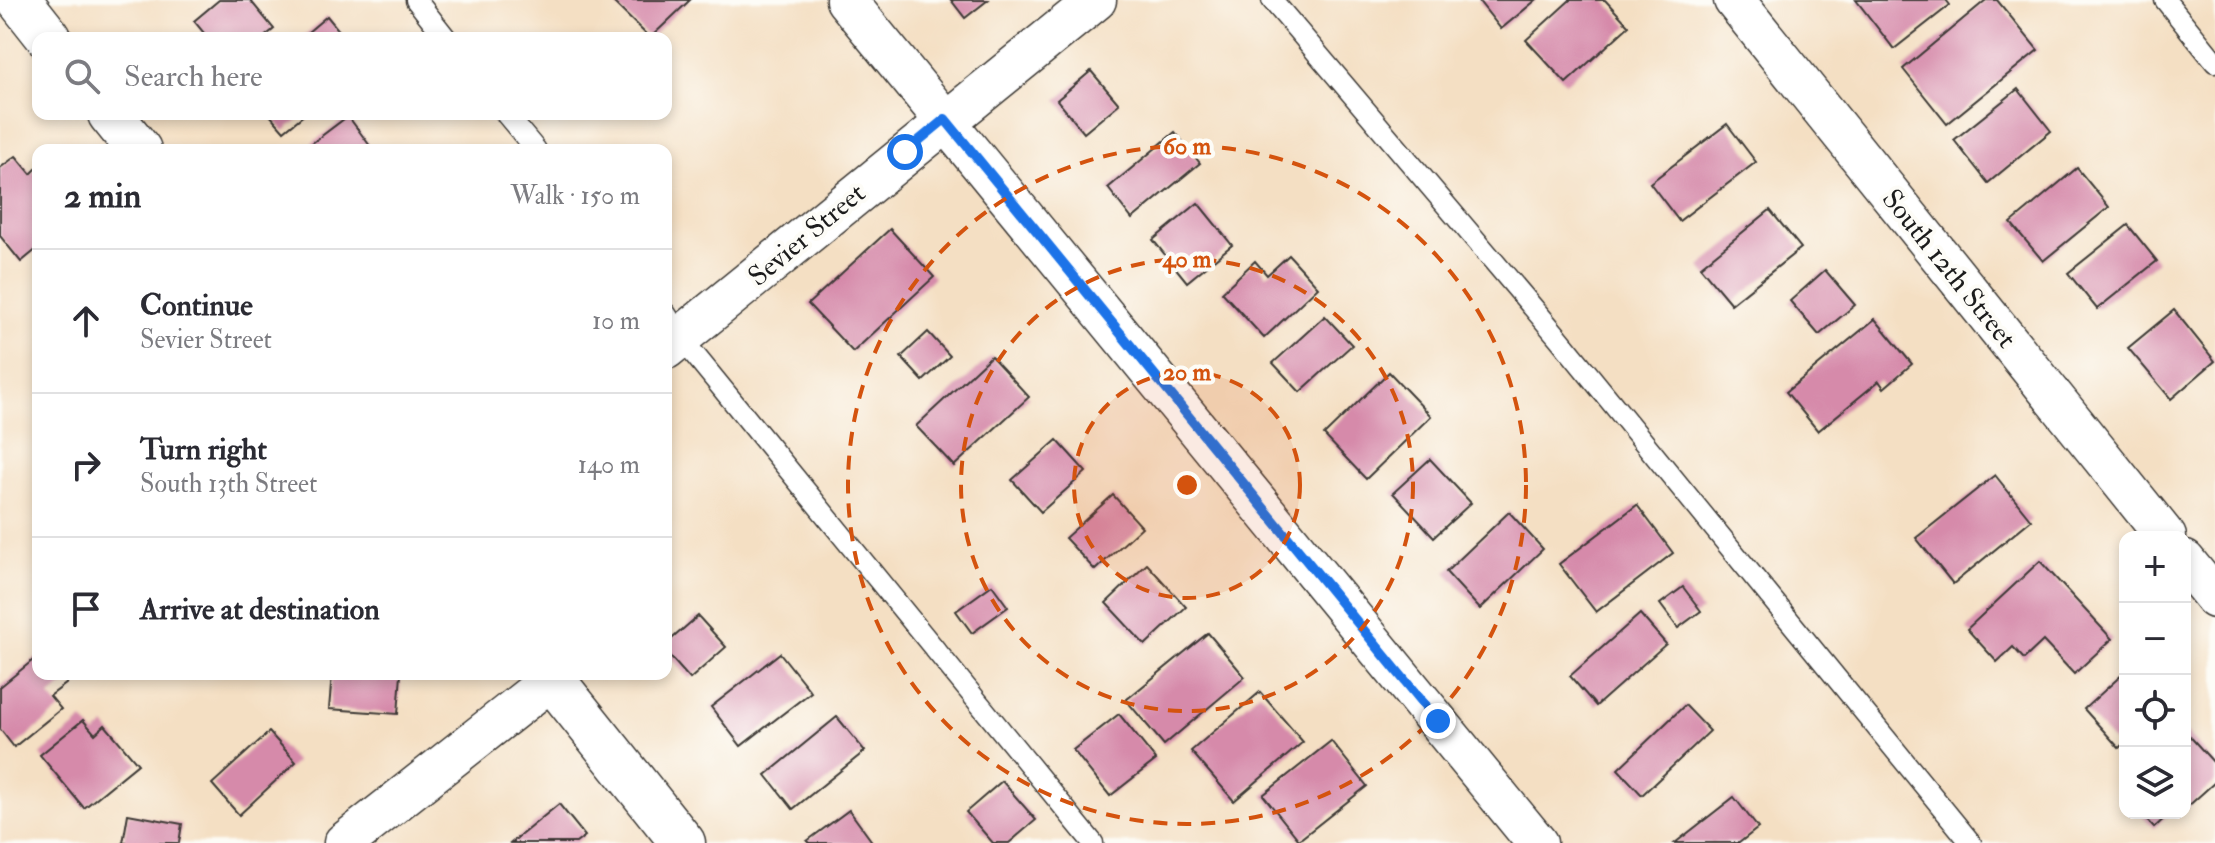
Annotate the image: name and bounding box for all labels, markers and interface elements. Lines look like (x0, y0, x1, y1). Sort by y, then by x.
search box (32, 32, 672, 120)
icon: search (60, 54, 104, 98)
text: Search here (124, 58, 263, 95)
text: 60 m (1163, 131, 1211, 162)
route start (887, 134, 923, 170)
text: 2 min (64, 175, 141, 218)
street label: Sevier Street (741, 176, 873, 294)
text: Walk · 150 m (511, 180, 640, 212)
street label: South 12th Street (1874, 182, 2024, 356)
text: 40 m (1162, 244, 1212, 275)
text: Continue (140, 287, 253, 324)
icon: ahead (64, 299, 108, 343)
text: 10 m (592, 305, 640, 337)
text: Sevier Street (140, 324, 272, 356)
text: 20 m (1163, 357, 1211, 388)
text: Turn right (140, 431, 267, 468)
icon: right (64, 443, 108, 487)
text: 140 m (578, 449, 640, 481)
text: South 13th Street (140, 468, 317, 500)
centre of rings (1173, 471, 1201, 499)
map controls (2119, 531, 2191, 819)
button: + (2119, 531, 2191, 603)
icon: arrive (64, 587, 108, 631)
text: Arrive at destination (140, 591, 380, 628)
button: − (2119, 603, 2191, 675)
button: locate (2119, 675, 2191, 747)
route end (1420, 703, 1456, 739)
button: layers (2119, 747, 2191, 819)

